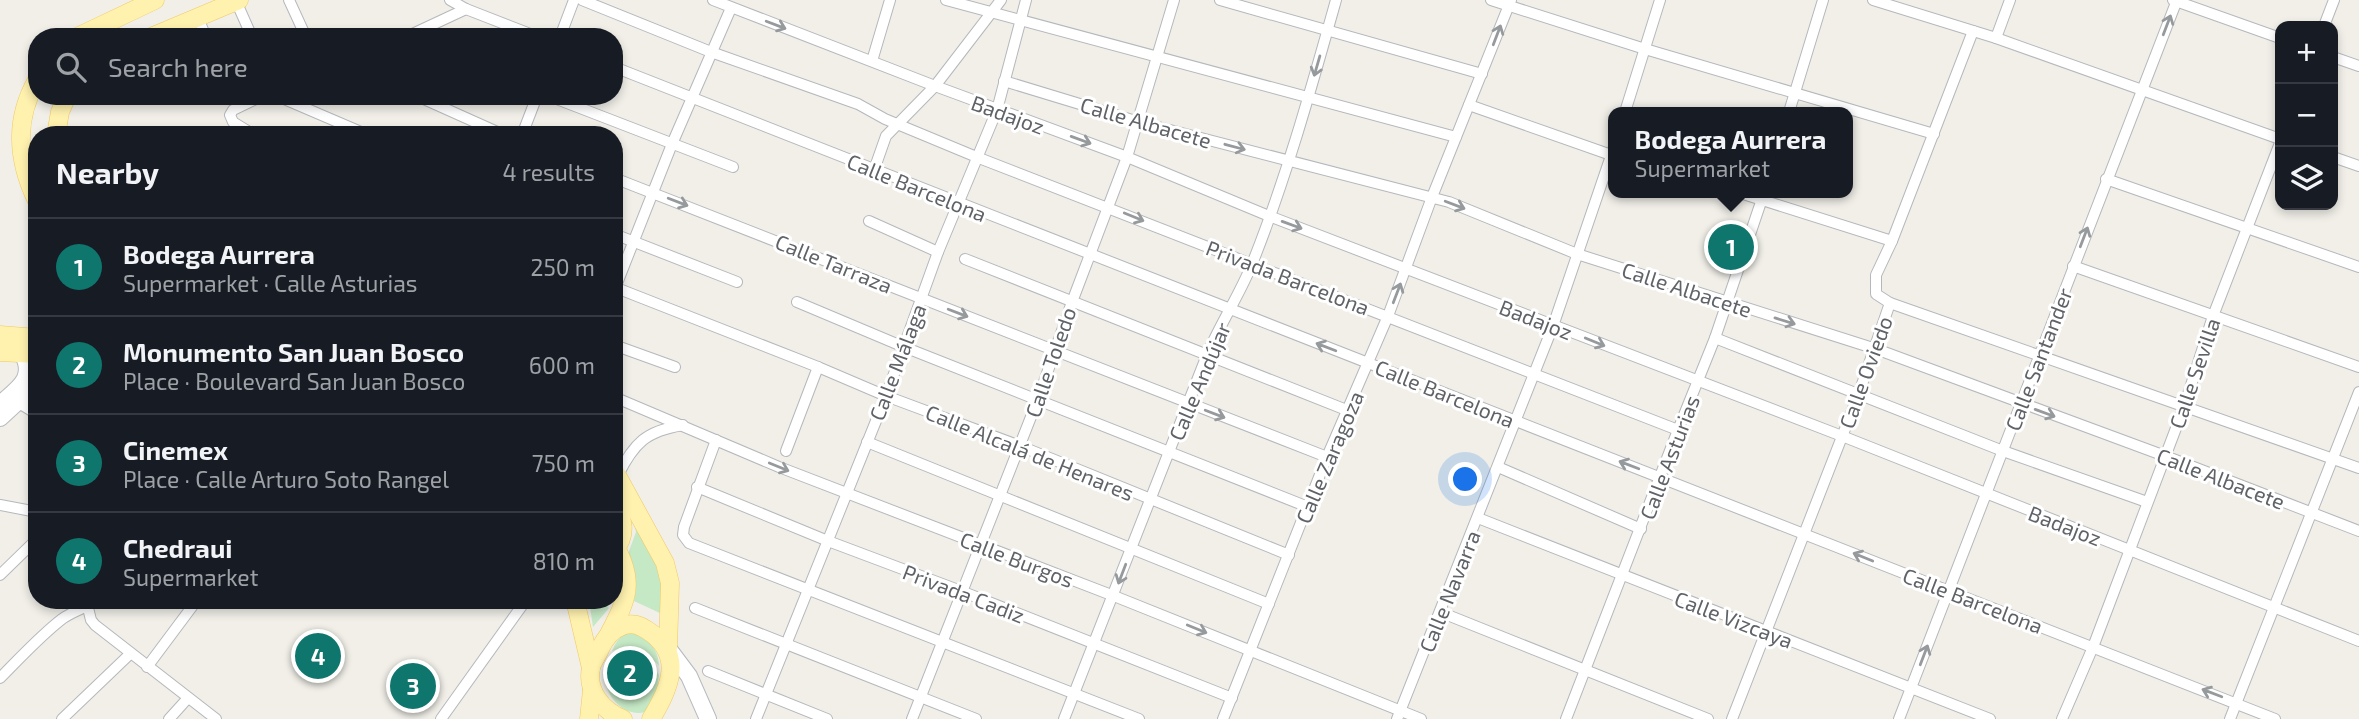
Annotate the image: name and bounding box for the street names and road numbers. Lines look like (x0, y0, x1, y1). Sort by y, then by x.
street label: Badajoz (968, 89, 1048, 140)
street label: Calle Albacete (1078, 91, 1214, 153)
street label: Calle Barcelona (844, 148, 990, 226)
street label: Calle Tarraza (772, 228, 896, 298)
street label: Privada Barcelona (1203, 234, 1373, 320)
street label: Calle Albacete (1619, 256, 1755, 322)
street label: Calle Santander (1999, 284, 2077, 434)
street label: Badajoz (1496, 294, 1576, 345)
street label: Calle Málaga (863, 300, 931, 424)
street label: Calle Toledo (1020, 304, 1080, 420)
street label: Calle Oviedo (1833, 312, 1897, 432)
street label: Calle Sevilla (2163, 314, 2225, 432)
street label: Calle Andújar (1163, 318, 1236, 444)
street label: Calle Barcelona (1372, 354, 1518, 432)
street label: Calle Zaragoza (1290, 387, 1368, 527)
street label: Calle Asturias (1634, 391, 1704, 523)
street label: Calle Alcalá de Henares (922, 399, 1138, 505)
street label: Calle Albacete (2154, 442, 2288, 514)
street label: Badajoz (2025, 500, 2105, 551)
street label: Calle Burgos (957, 526, 1077, 592)
street label: Calle Navarra (1413, 526, 1485, 656)
street label: Privada Cadiz (900, 558, 1028, 628)
street label: Calle Barcelona (1899, 562, 2047, 638)
street label: Calle Vizcaya (1671, 585, 1797, 653)

